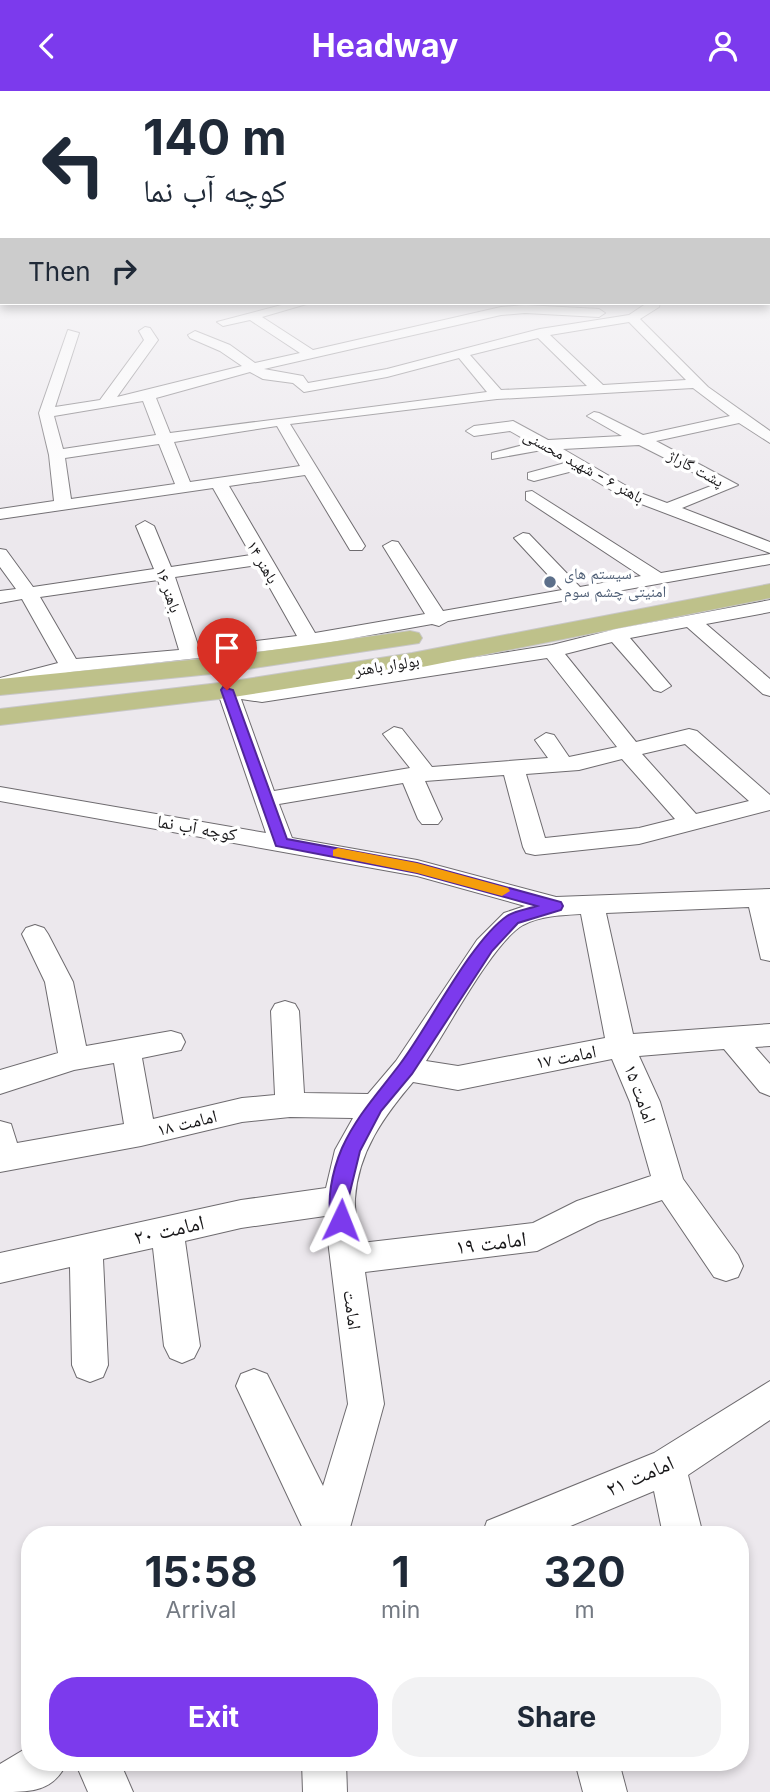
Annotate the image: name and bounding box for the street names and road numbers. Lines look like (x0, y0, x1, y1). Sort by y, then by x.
street label: باهنر ۶ - شهید محسنی (520, 425, 648, 508)
street label: پشت گاراژ (664, 444, 728, 491)
street label: باهنر ۱۴ (243, 537, 283, 587)
street label: باهنر ۱۶ (152, 565, 186, 615)
street label: بولوار باهنر (352, 650, 421, 680)
street label: کوچه آب نما (155, 810, 239, 846)
street label: امامت ۱۷ (534, 1040, 598, 1073)
street label: امامت ۱۵ (620, 1061, 661, 1126)
street label: امامت ۱۸ (155, 1105, 219, 1140)
street label: امامت ۲۰ (131, 1209, 206, 1250)
street label: امامت ۱۹ (454, 1226, 528, 1259)
street label: امامت (339, 1289, 366, 1331)
street label: امامت ۲۱ (602, 1450, 677, 1501)

